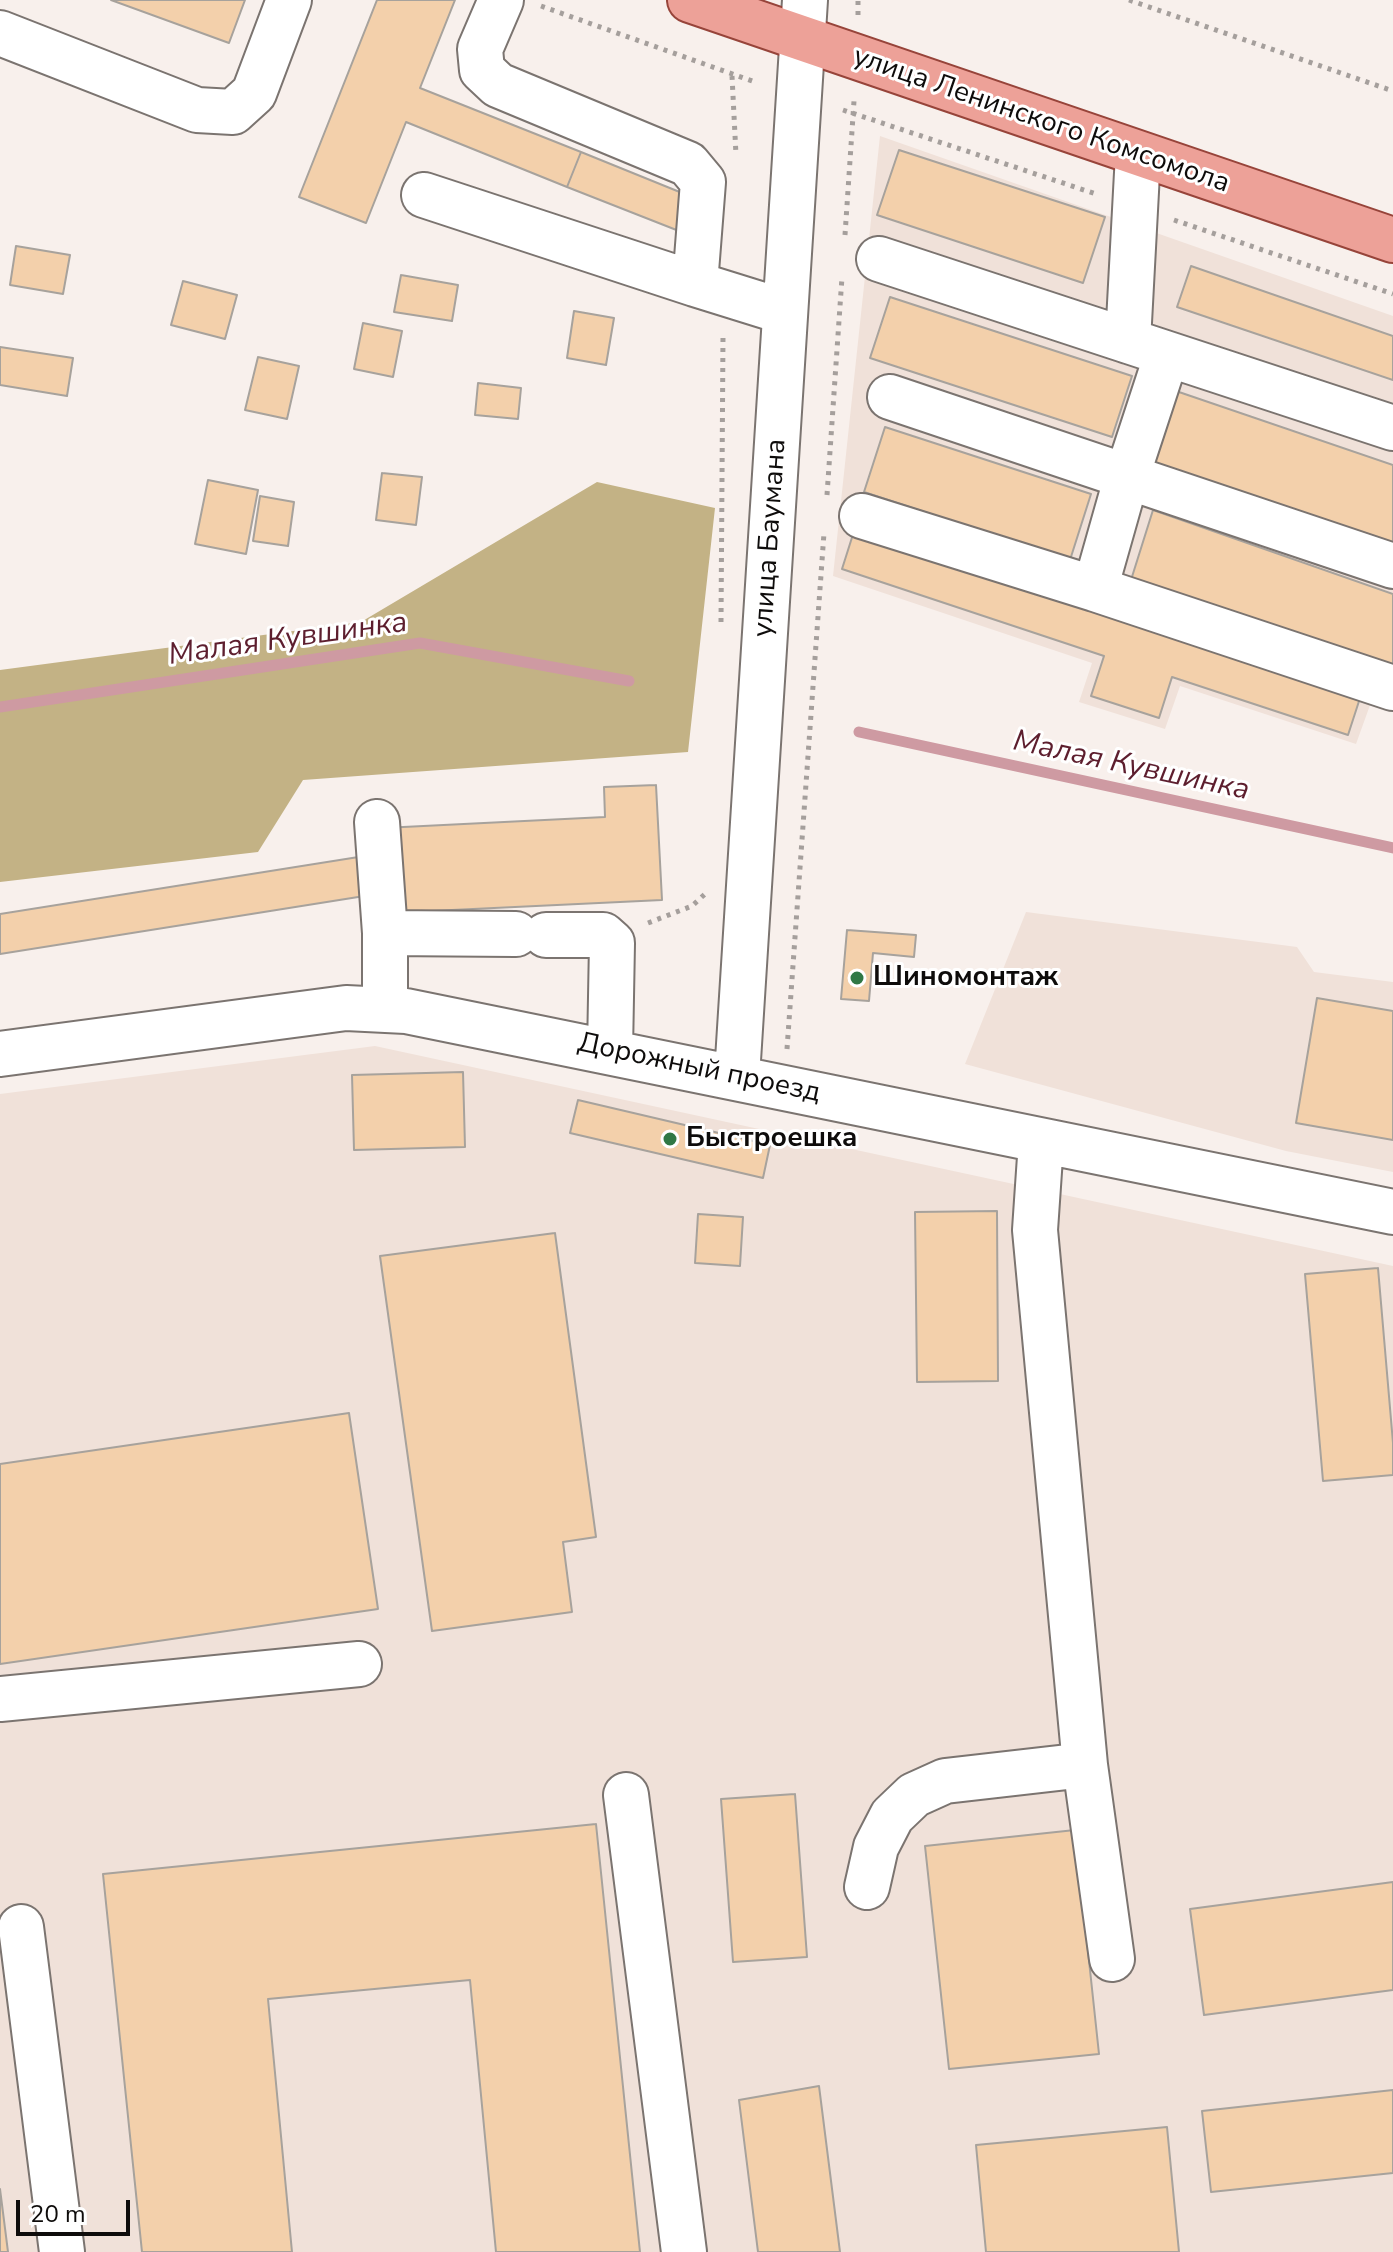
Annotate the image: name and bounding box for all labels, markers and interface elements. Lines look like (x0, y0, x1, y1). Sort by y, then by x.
street label: улица Ленинского Комсомола (848, 41, 1234, 201)
street label: улица Баумана (747, 438, 795, 638)
water label: Малая Кувшинка (166, 605, 410, 675)
water label: Малая Кувшинка (1009, 724, 1253, 810)
place label: Шиномонтаж (873, 961, 1058, 995)
marker: Шиномонтаж (848, 969, 866, 987)
street label: Дорожный проезд (575, 1027, 823, 1111)
place label: Быстроешка (686, 1122, 857, 1156)
marker: Быстроешка (661, 1130, 679, 1148)
scale bar (20, 2184, 134, 2234)
text: 20 m (30, 2198, 86, 2230)

